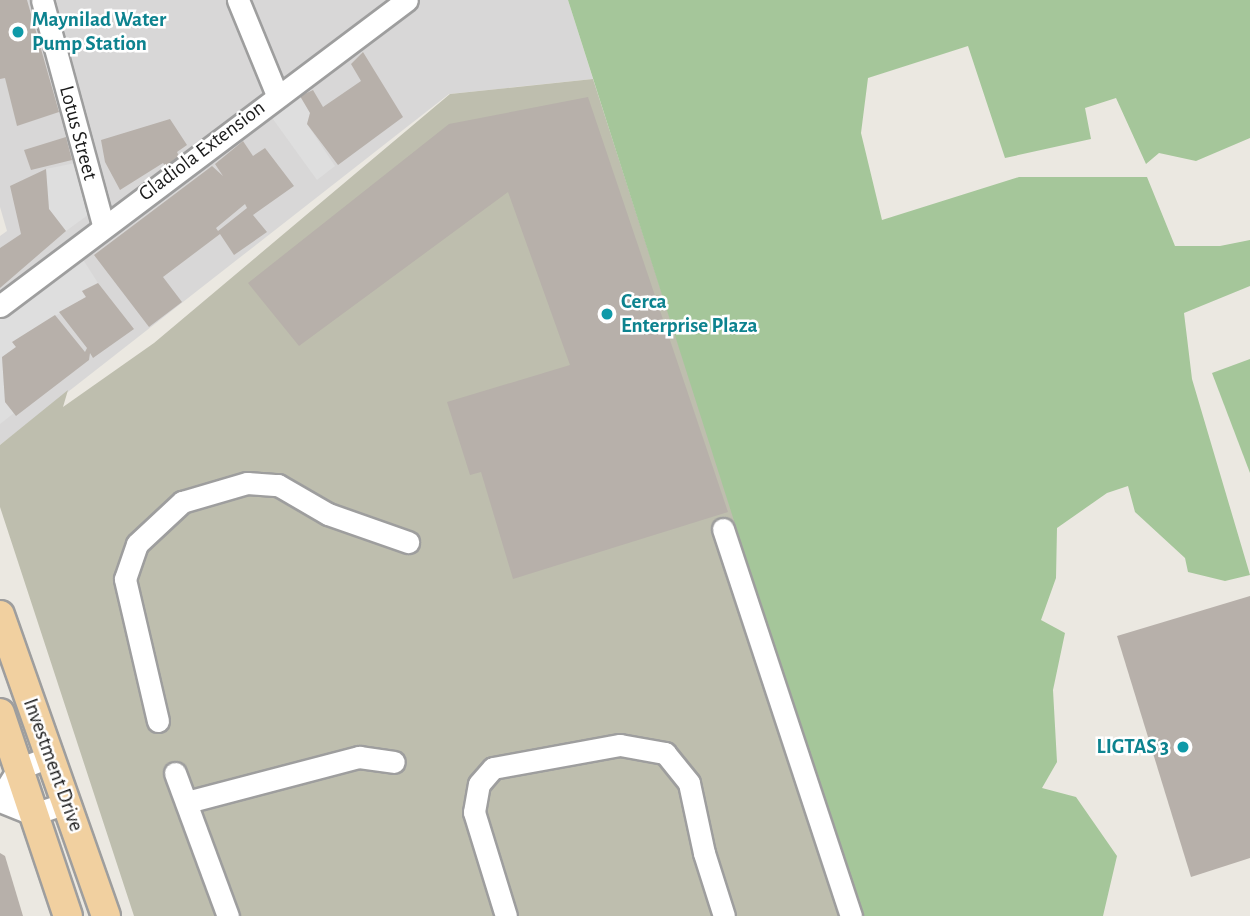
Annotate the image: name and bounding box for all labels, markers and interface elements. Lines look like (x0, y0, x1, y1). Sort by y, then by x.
place label: Maynilad Water Pump Station (32, 7, 166, 57)
marker: Maynilad Water Pump Station (10, 24, 26, 40)
street label: Lotus Street (53, 83, 103, 183)
street label: Gladiola Extension (134, 95, 270, 207)
place label: Cerca Enterprise Plaza (621, 289, 758, 339)
marker: Cerca Enterprise Plaza (599, 306, 615, 322)
street label: Investment Drive (17, 695, 89, 835)
place label: LIGTAS 3 (1097, 734, 1169, 760)
marker: LIGTAS 3 (1175, 739, 1191, 755)

